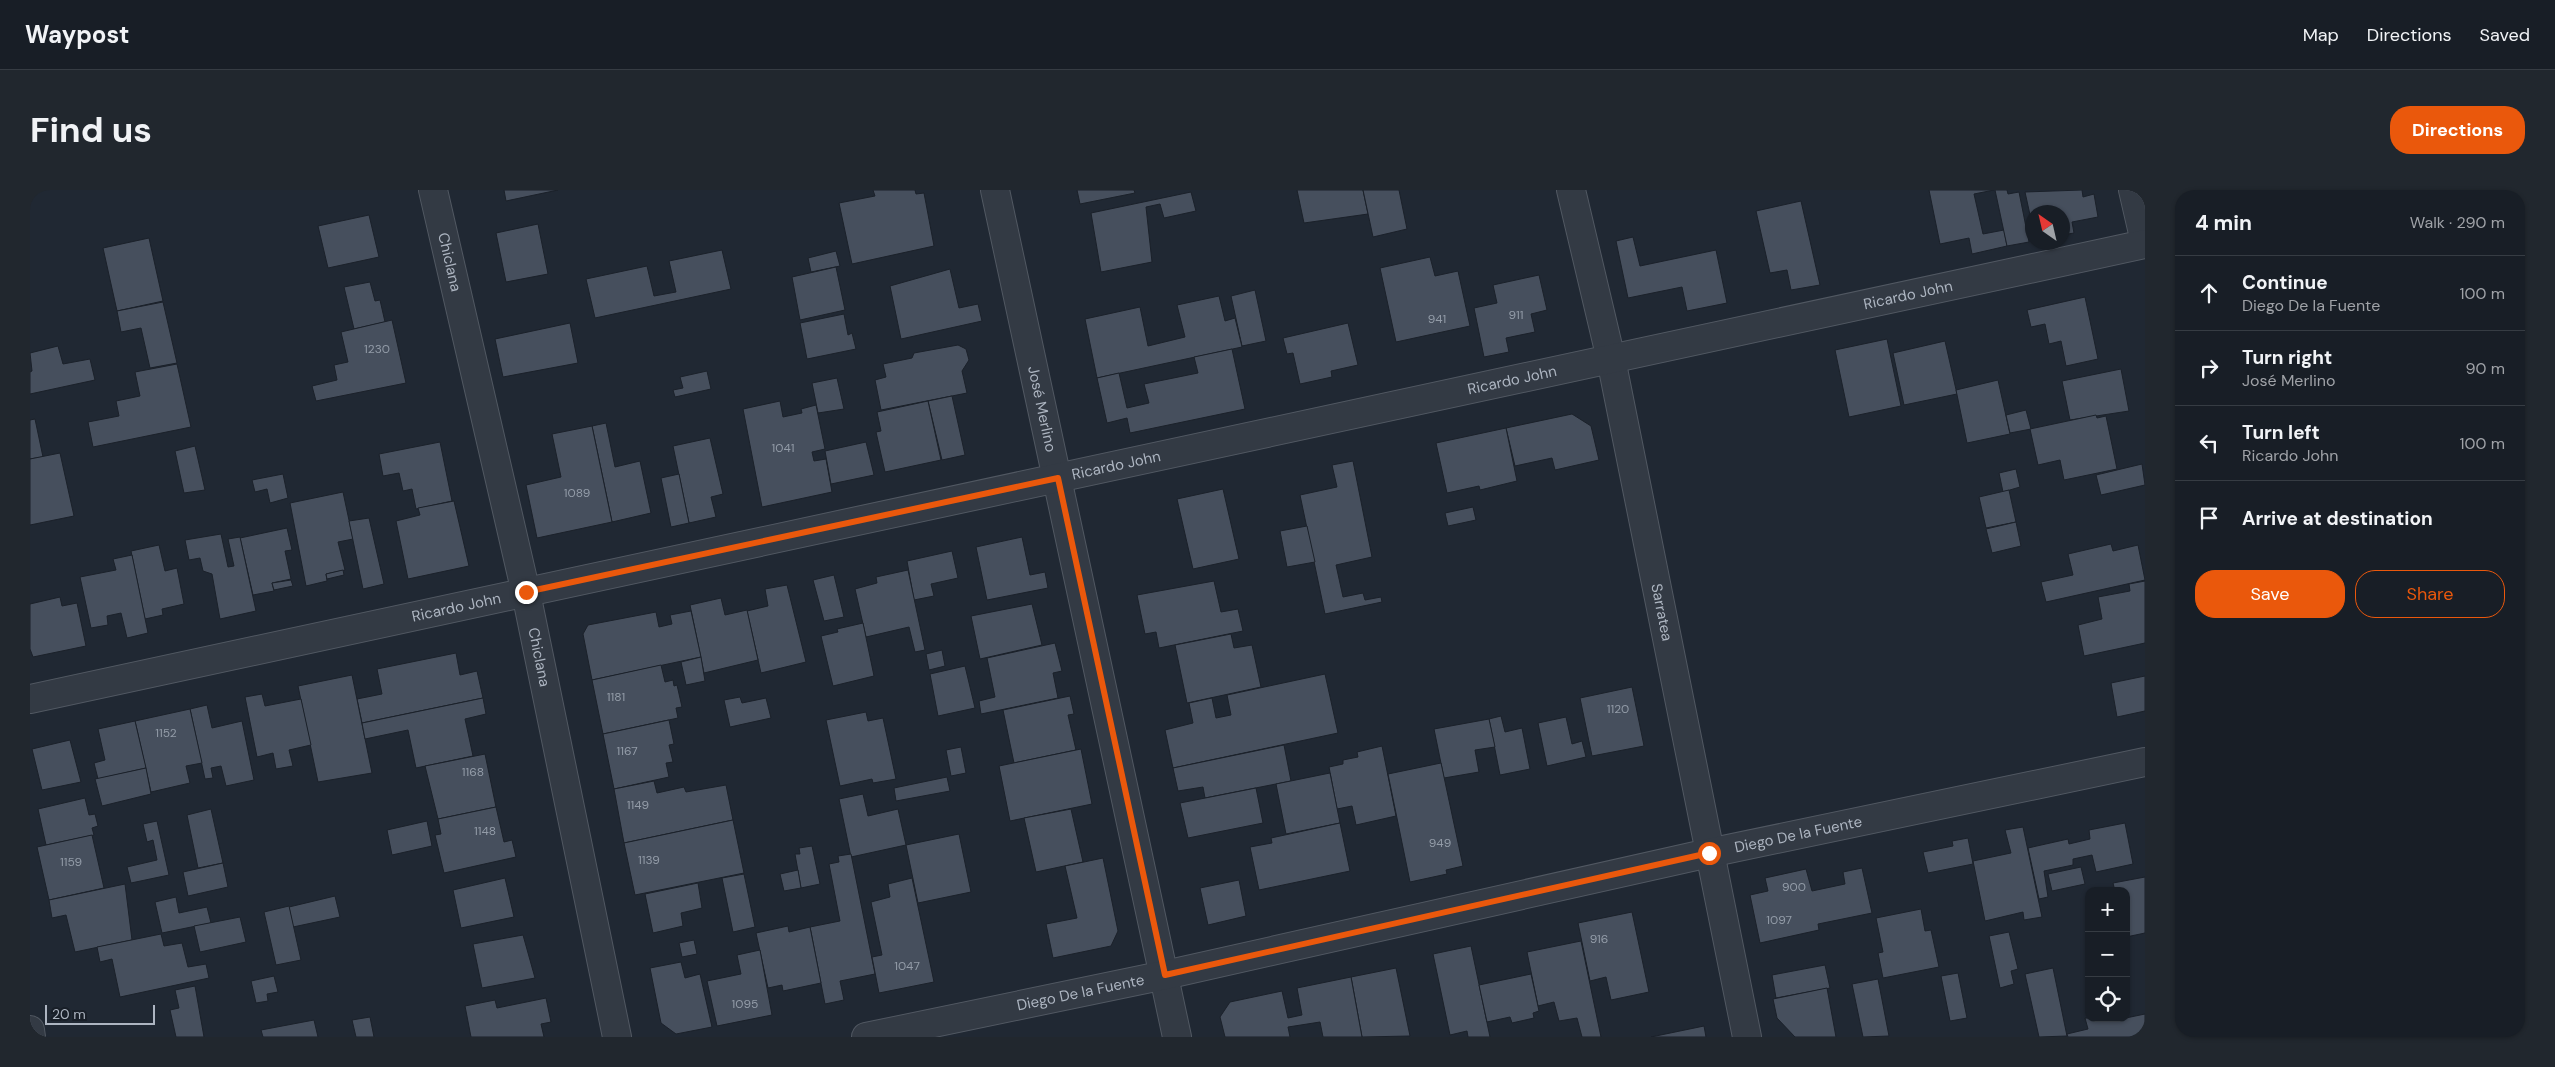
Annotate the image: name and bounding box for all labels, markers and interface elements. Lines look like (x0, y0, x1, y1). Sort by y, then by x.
text: Waypost (25, 19, 129, 50)
text: Map (2303, 23, 2339, 47)
text: Directions (2367, 23, 2452, 47)
text: Saved (2480, 23, 2530, 47)
button: Directions (2390, 106, 2525, 154)
text: Find us (30, 107, 152, 153)
north arrow (2025, 205, 2070, 250)
text: 4 min (2195, 209, 2252, 237)
text: Walk · 290 m (2410, 212, 2505, 233)
street label: Chiclana (433, 231, 466, 294)
text: Continue (2242, 270, 2328, 295)
street label: Ricardo John (1862, 276, 1954, 314)
icon: ahead (2195, 279, 2223, 307)
text: 100 m (2460, 283, 2505, 304)
text: Diego De la Fuente (2242, 295, 2380, 316)
house number: 911 (1509, 307, 1523, 323)
house number: 941 (1428, 311, 1446, 327)
house number: 1230 (364, 341, 390, 357)
text: Turn right (2242, 345, 2332, 370)
icon: right (2195, 354, 2223, 382)
text: 90 m (2465, 358, 2505, 379)
street label: Ricardo John (1466, 361, 1558, 399)
street label: José Merlino (1023, 364, 1061, 454)
text: José Merlino (2242, 370, 2335, 391)
text: Turn left (2242, 420, 2320, 445)
icon: left (2195, 429, 2223, 457)
text: 100 m (2460, 433, 2505, 454)
house number: 1041 (772, 440, 794, 456)
text: Ricardo John (2242, 445, 2338, 466)
street label: Ricardo John (1070, 446, 1163, 485)
house number: 1089 (564, 485, 590, 501)
icon: arrive (2195, 504, 2223, 532)
text: Arrive at destination (2242, 506, 2433, 531)
button: Save (2195, 570, 2345, 618)
button: Share (2355, 570, 2505, 618)
route end (515, 581, 538, 604)
street label: Sarratea (1646, 582, 1677, 643)
street label: Ricardo John (410, 588, 503, 627)
street label: Chiclana (523, 626, 555, 688)
house number: 1181 (607, 689, 625, 705)
house number: 1120 (1607, 701, 1629, 717)
house number: 1152 (155, 725, 177, 741)
house number: 1167 (616, 743, 638, 759)
house number: 1168 (462, 764, 484, 780)
house number: 1149 (627, 797, 649, 813)
street label: Diego De la Fuente (1733, 811, 1864, 857)
house number: 1148 (474, 823, 496, 839)
house number: 949 (1429, 835, 1451, 851)
route start (1698, 842, 1721, 865)
house number: 1139 (638, 852, 660, 868)
house number: 1159 (60, 854, 82, 870)
house number: 900 (1782, 879, 1806, 895)
map controls (2085, 887, 2130, 1022)
button: + (2085, 887, 2130, 932)
house number: 1097 (1766, 912, 1792, 928)
house number: 916 (1590, 931, 1608, 947)
button: − (2085, 932, 2130, 977)
house number: 1047 (894, 958, 920, 974)
street label: Diego De la Fuente (1015, 970, 1146, 1016)
button: locate (2085, 977, 2130, 1022)
house number: 1095 (732, 996, 758, 1012)
scale bar (45, 1002, 155, 1025)
text: 20 m (52, 1005, 86, 1023)

